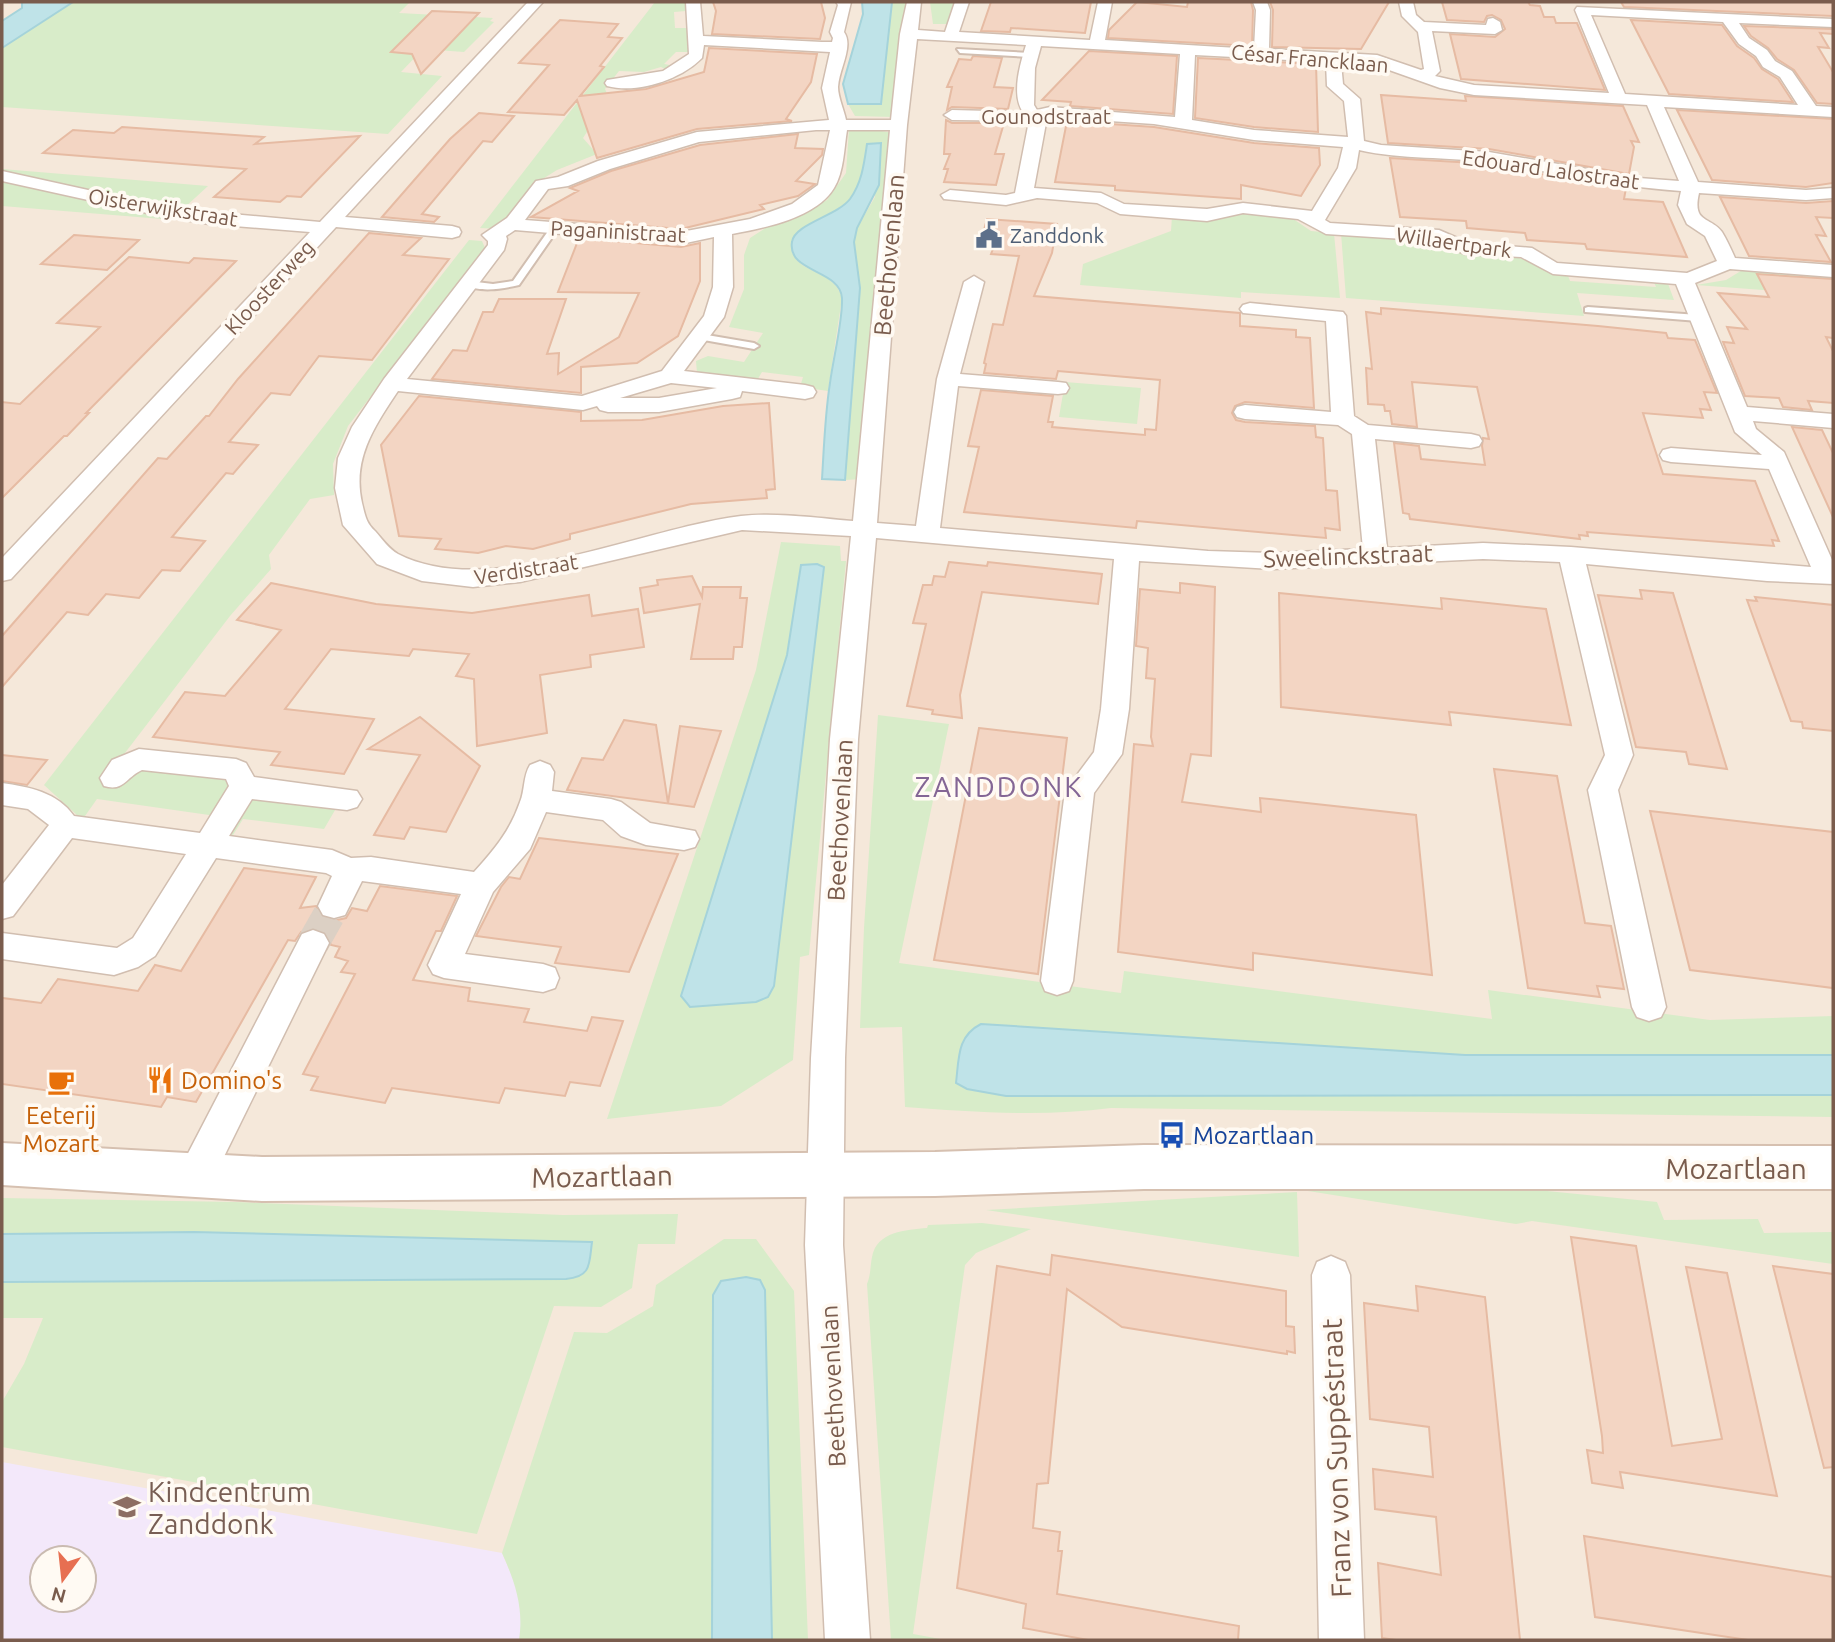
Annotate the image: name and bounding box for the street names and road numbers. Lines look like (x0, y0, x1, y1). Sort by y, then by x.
street label: César Francklaan (1230, 39, 1390, 77)
street label: Gounodstraat (981, 104, 1111, 128)
street label: Edouard Lalostraat (1461, 145, 1641, 193)
street label: Beethovenlaan (868, 173, 910, 337)
street label: Oisterwijkstraat (87, 183, 239, 231)
street label: Paganinistraat (550, 215, 686, 247)
street label: Willaertpark (1395, 222, 1514, 262)
street label: Kloosterweg (219, 235, 319, 339)
street label: Sweelinckstraat (1263, 540, 1434, 572)
street label: Verdistraat (472, 549, 580, 589)
street label: Beethovenlaan (822, 738, 858, 902)
street label: Mozartlaan (1665, 1153, 1807, 1184)
street label: Mozartlaan (531, 1159, 673, 1193)
street label: Beethovenlaan (815, 1304, 851, 1468)
street label: Franz von Suppéstraat (1316, 1318, 1356, 1598)

